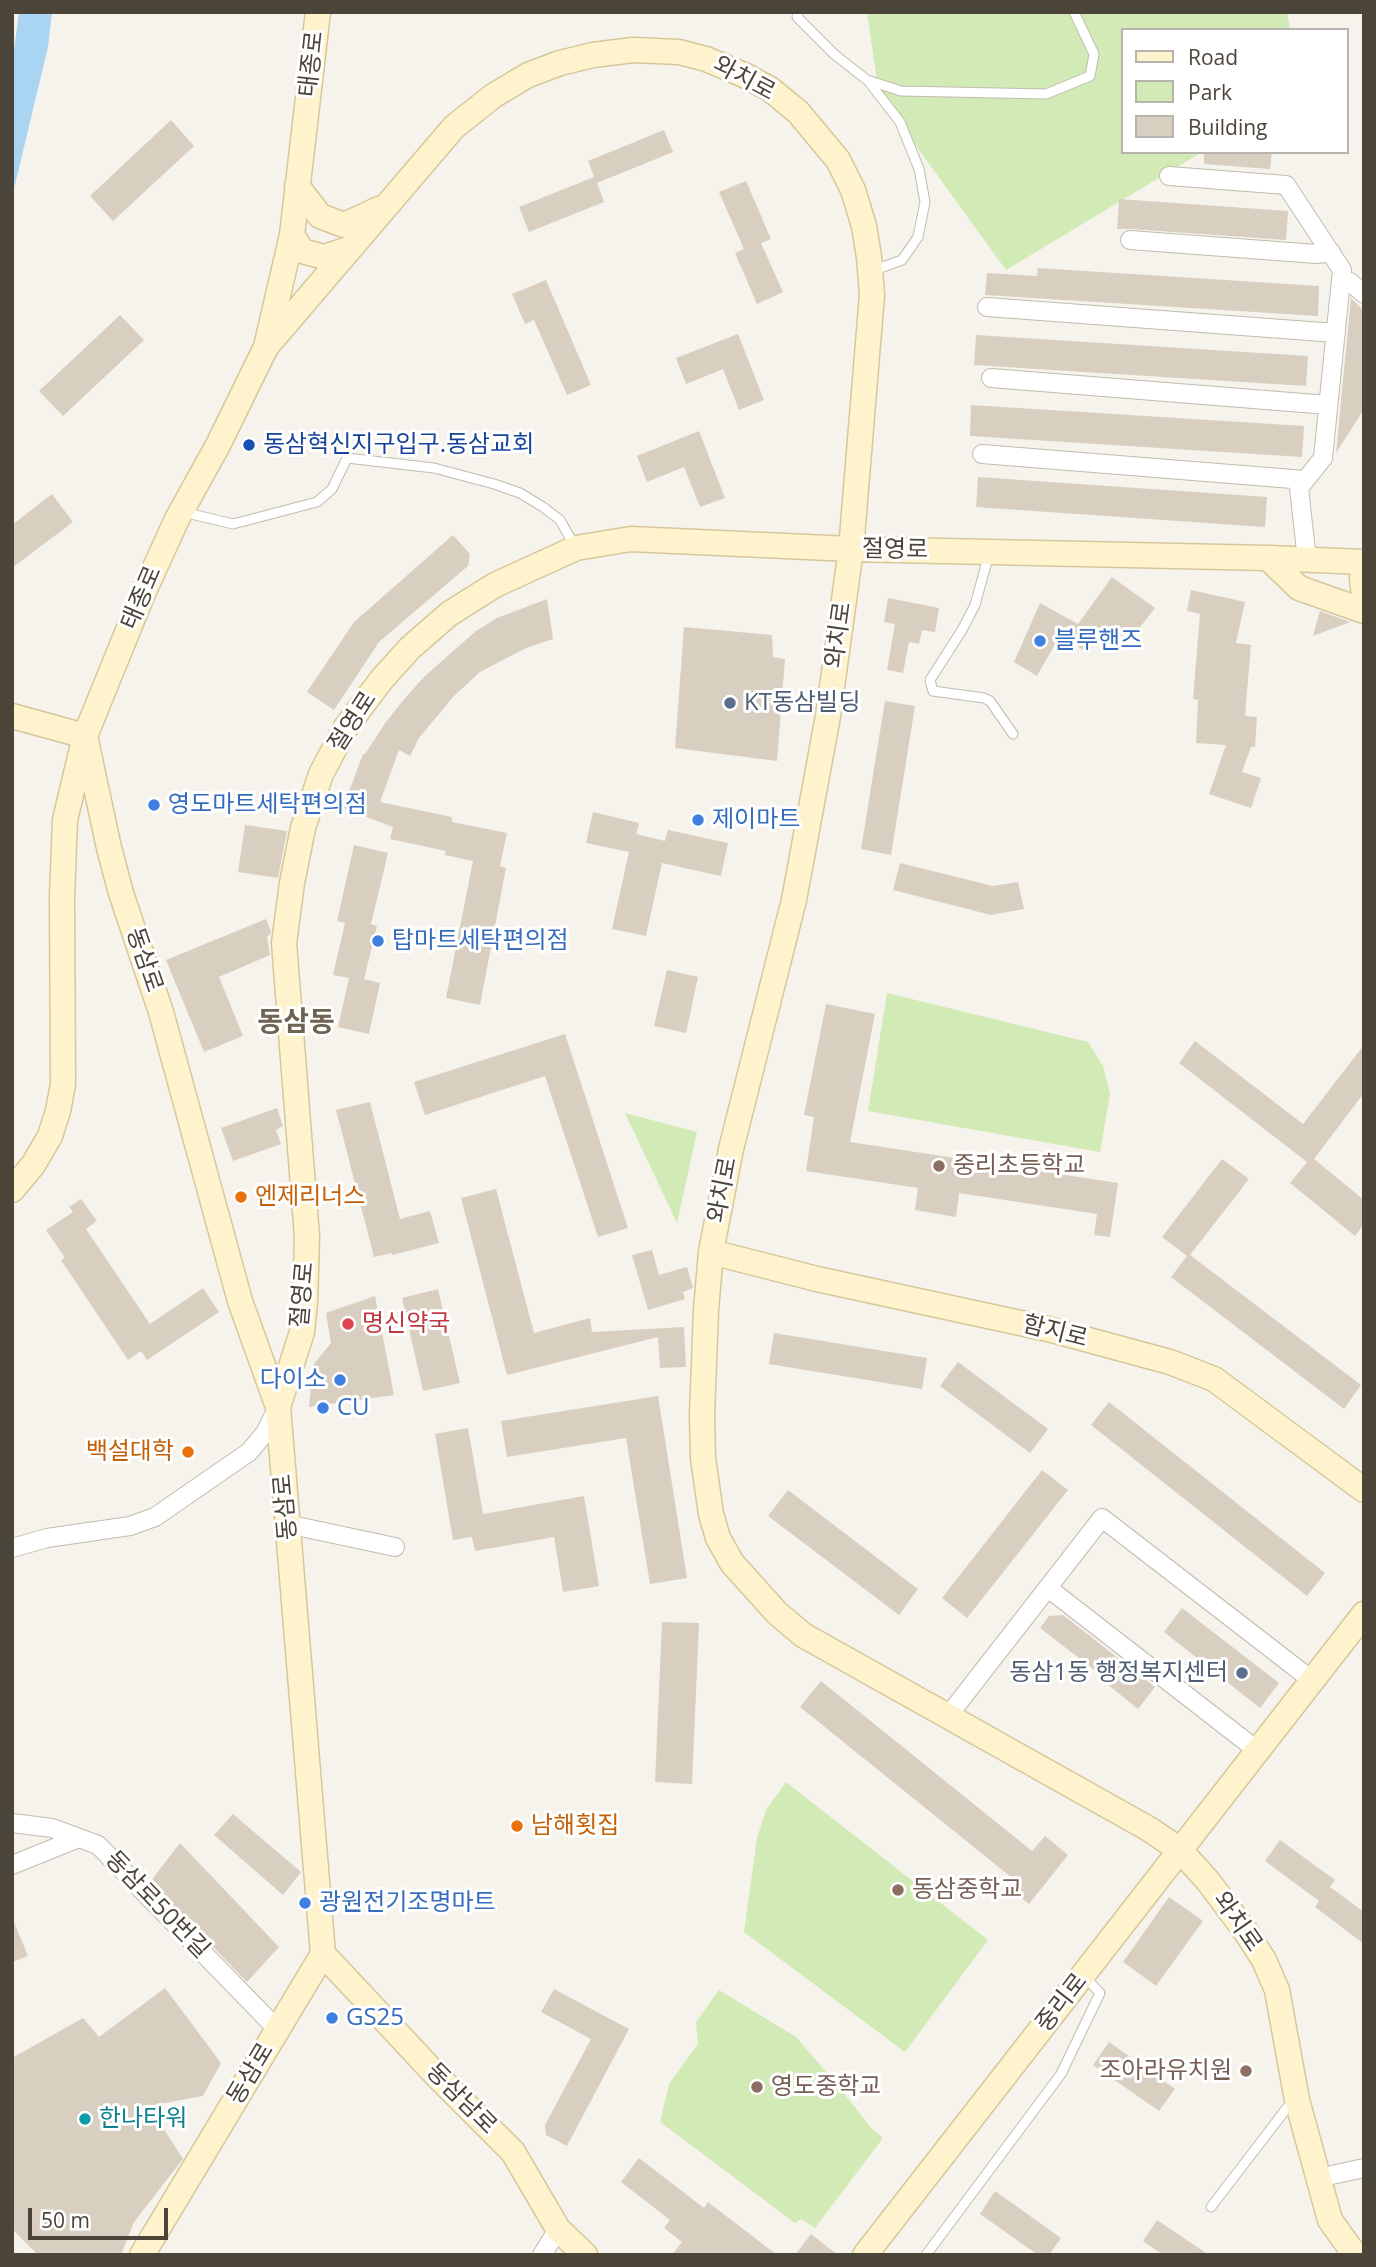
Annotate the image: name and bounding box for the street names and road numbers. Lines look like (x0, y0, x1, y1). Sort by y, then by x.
street label: 태종로 (294, 30, 330, 98)
street label: 와치로 (708, 51, 780, 107)
street label: 절영로 (862, 535, 928, 565)
street label: 태종로 (116, 562, 168, 634)
street label: 와치로 (820, 600, 858, 670)
street label: 절영로 (323, 686, 383, 758)
street label: 동삼로 (120, 924, 168, 996)
street label: 와치로 (703, 1155, 743, 1225)
street label: 절영로 (286, 1261, 320, 1329)
street label: 함지로 (1019, 1310, 1091, 1354)
street label: 동삼로 (269, 1473, 303, 1541)
street label: 동삼로50번길 (99, 1845, 215, 1965)
street label: 와치로 (1206, 1887, 1268, 1957)
street label: 중리로 (1030, 1968, 1094, 2038)
street label: 동삼로 (222, 2038, 280, 2110)
street label: 동삼남로 (420, 2058, 502, 2140)

